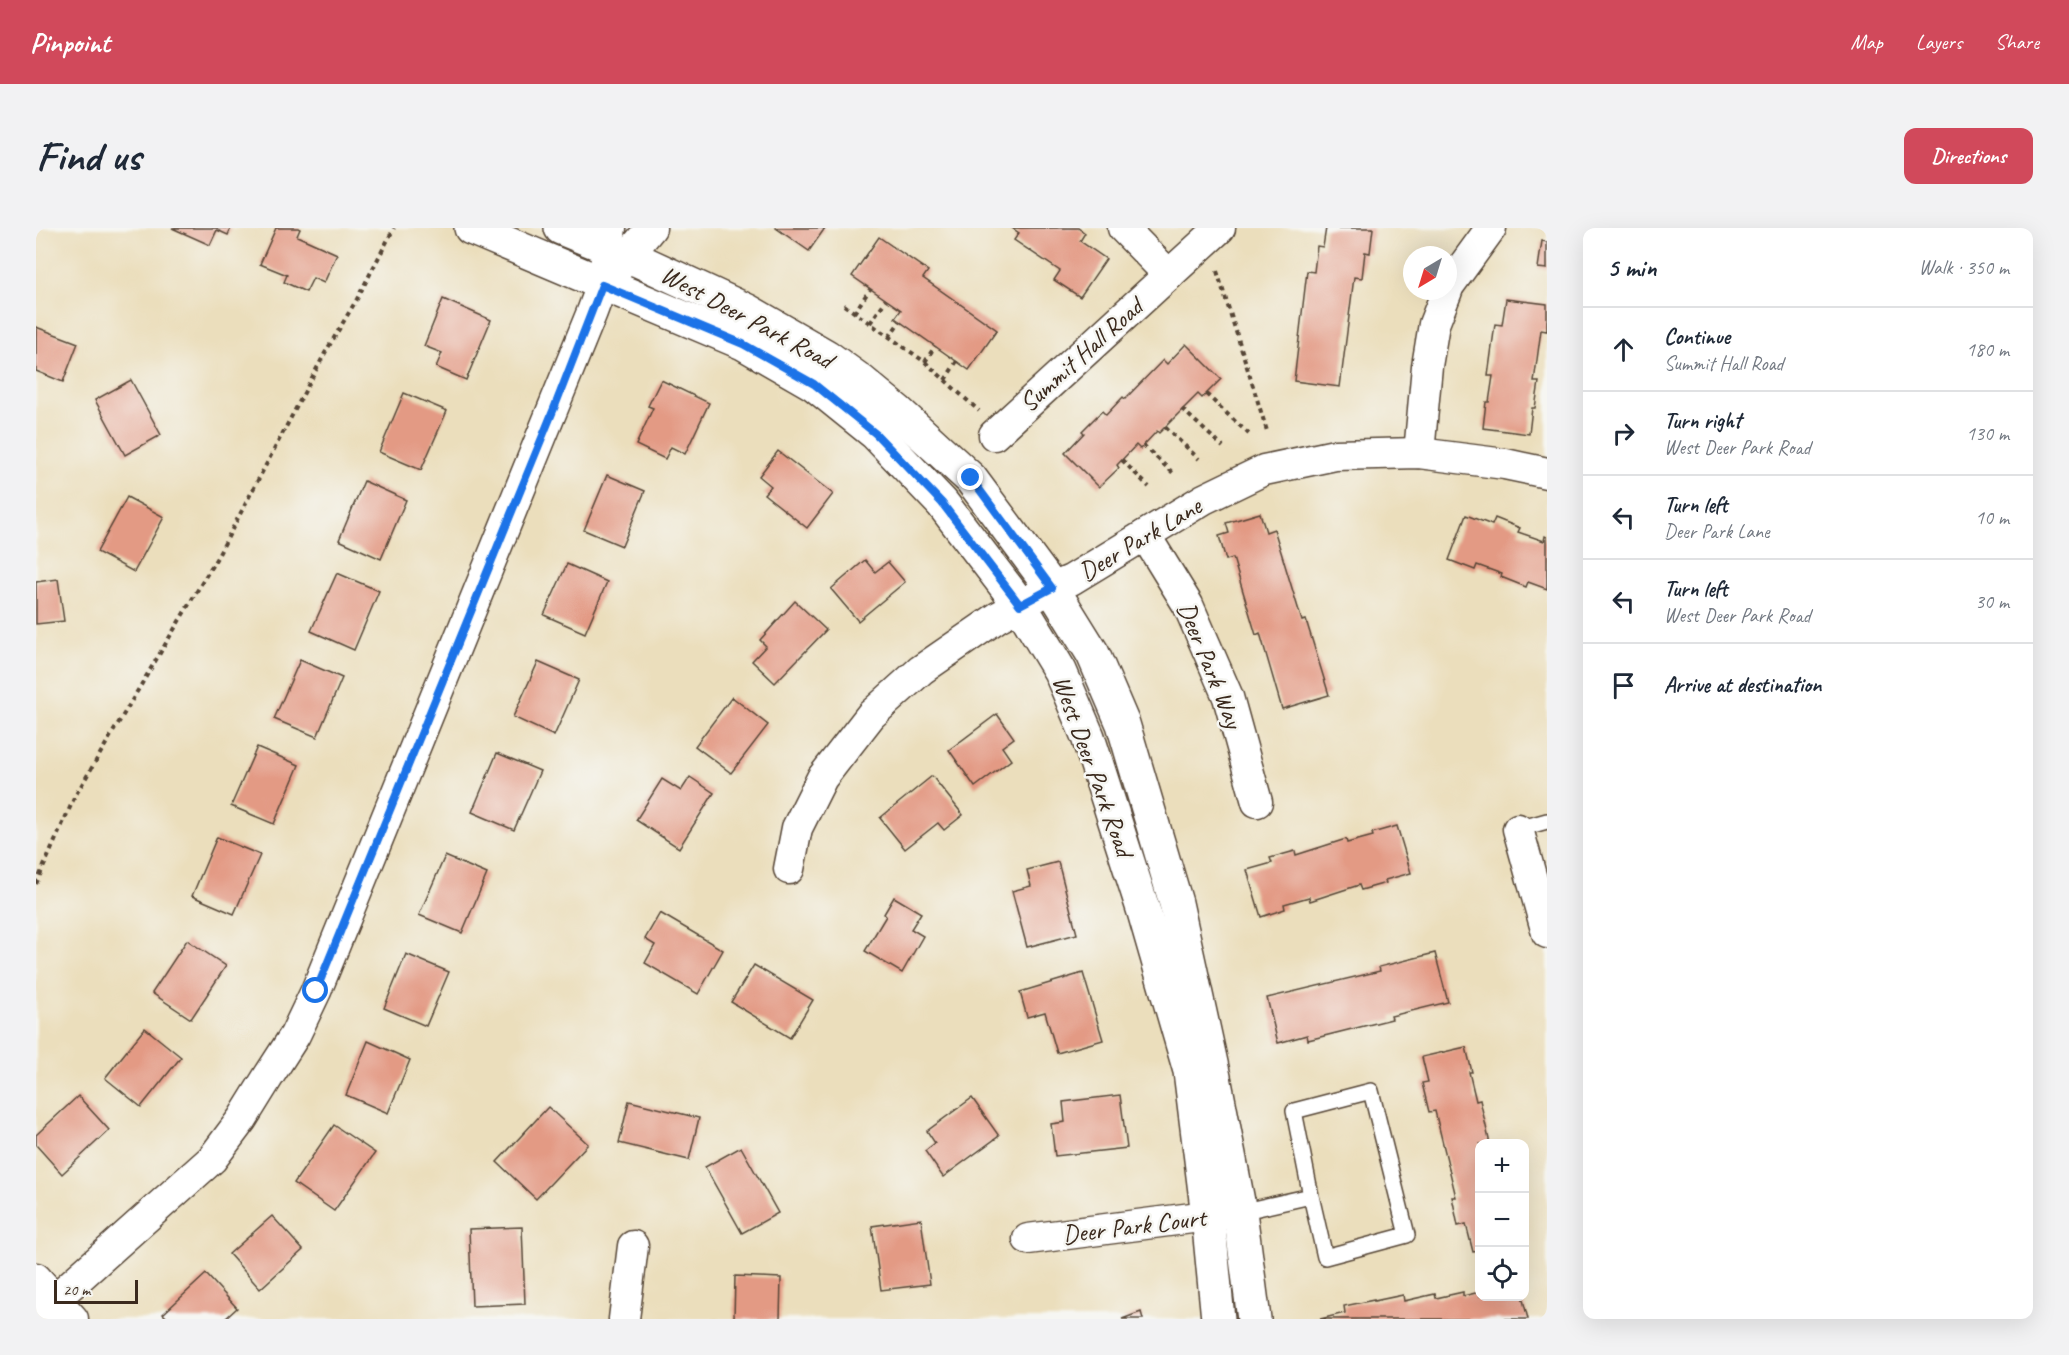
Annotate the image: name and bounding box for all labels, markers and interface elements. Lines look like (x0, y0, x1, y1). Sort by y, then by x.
text: Pinpoint (30, 25, 110, 60)
text: Map (1850, 29, 1883, 55)
text: Layers (1916, 29, 1962, 55)
text: Share (1995, 29, 2039, 55)
button: Directions (1904, 128, 2033, 184)
text: Find us (36, 130, 141, 183)
north arrow (1403, 246, 1457, 300)
text: 5 min (1607, 251, 1656, 284)
text: Walk · 350 m (1919, 255, 2009, 280)
street label: West Deer Park Road (655, 258, 842, 378)
street label: Summit Hall Road (1012, 288, 1152, 419)
text: Continue (1664, 323, 1730, 351)
icon: ahead (1607, 333, 1640, 366)
text: 180 m (1966, 337, 2009, 362)
text: Summit Hall Road (1664, 351, 1783, 376)
text: Turn right (1664, 407, 1741, 435)
icon: right (1607, 417, 1640, 450)
text: 130 m (1966, 421, 2009, 446)
text: West Deer Park Road (1664, 435, 1811, 460)
route end (957, 464, 983, 490)
street label: Deer Park Lane (1073, 489, 1209, 588)
text: Turn left (1664, 491, 1728, 519)
icon: left (1607, 501, 1640, 534)
text: 10 m (1975, 505, 2009, 530)
text: Deer Park Lane (1664, 519, 1770, 544)
text: Turn left (1664, 575, 1728, 603)
icon: left (1607, 585, 1640, 618)
text: 30 m (1975, 589, 2009, 614)
street label: Deer Park Way (1170, 597, 1251, 735)
text: West Deer Park Road (1664, 603, 1811, 628)
icon: arrive (1607, 669, 1640, 702)
street label: West Deer Park Road (1045, 671, 1142, 865)
text: Arrive at destination (1664, 671, 1821, 699)
route start (302, 977, 328, 1003)
map controls (1475, 1139, 1529, 1301)
button: + (1475, 1139, 1529, 1193)
button: − (1475, 1193, 1529, 1247)
street label: Deer Park Court (1061, 1201, 1210, 1251)
button: locate (1475, 1247, 1529, 1301)
scale bar (54, 1277, 138, 1304)
text: 20 m (63, 1280, 90, 1300)

